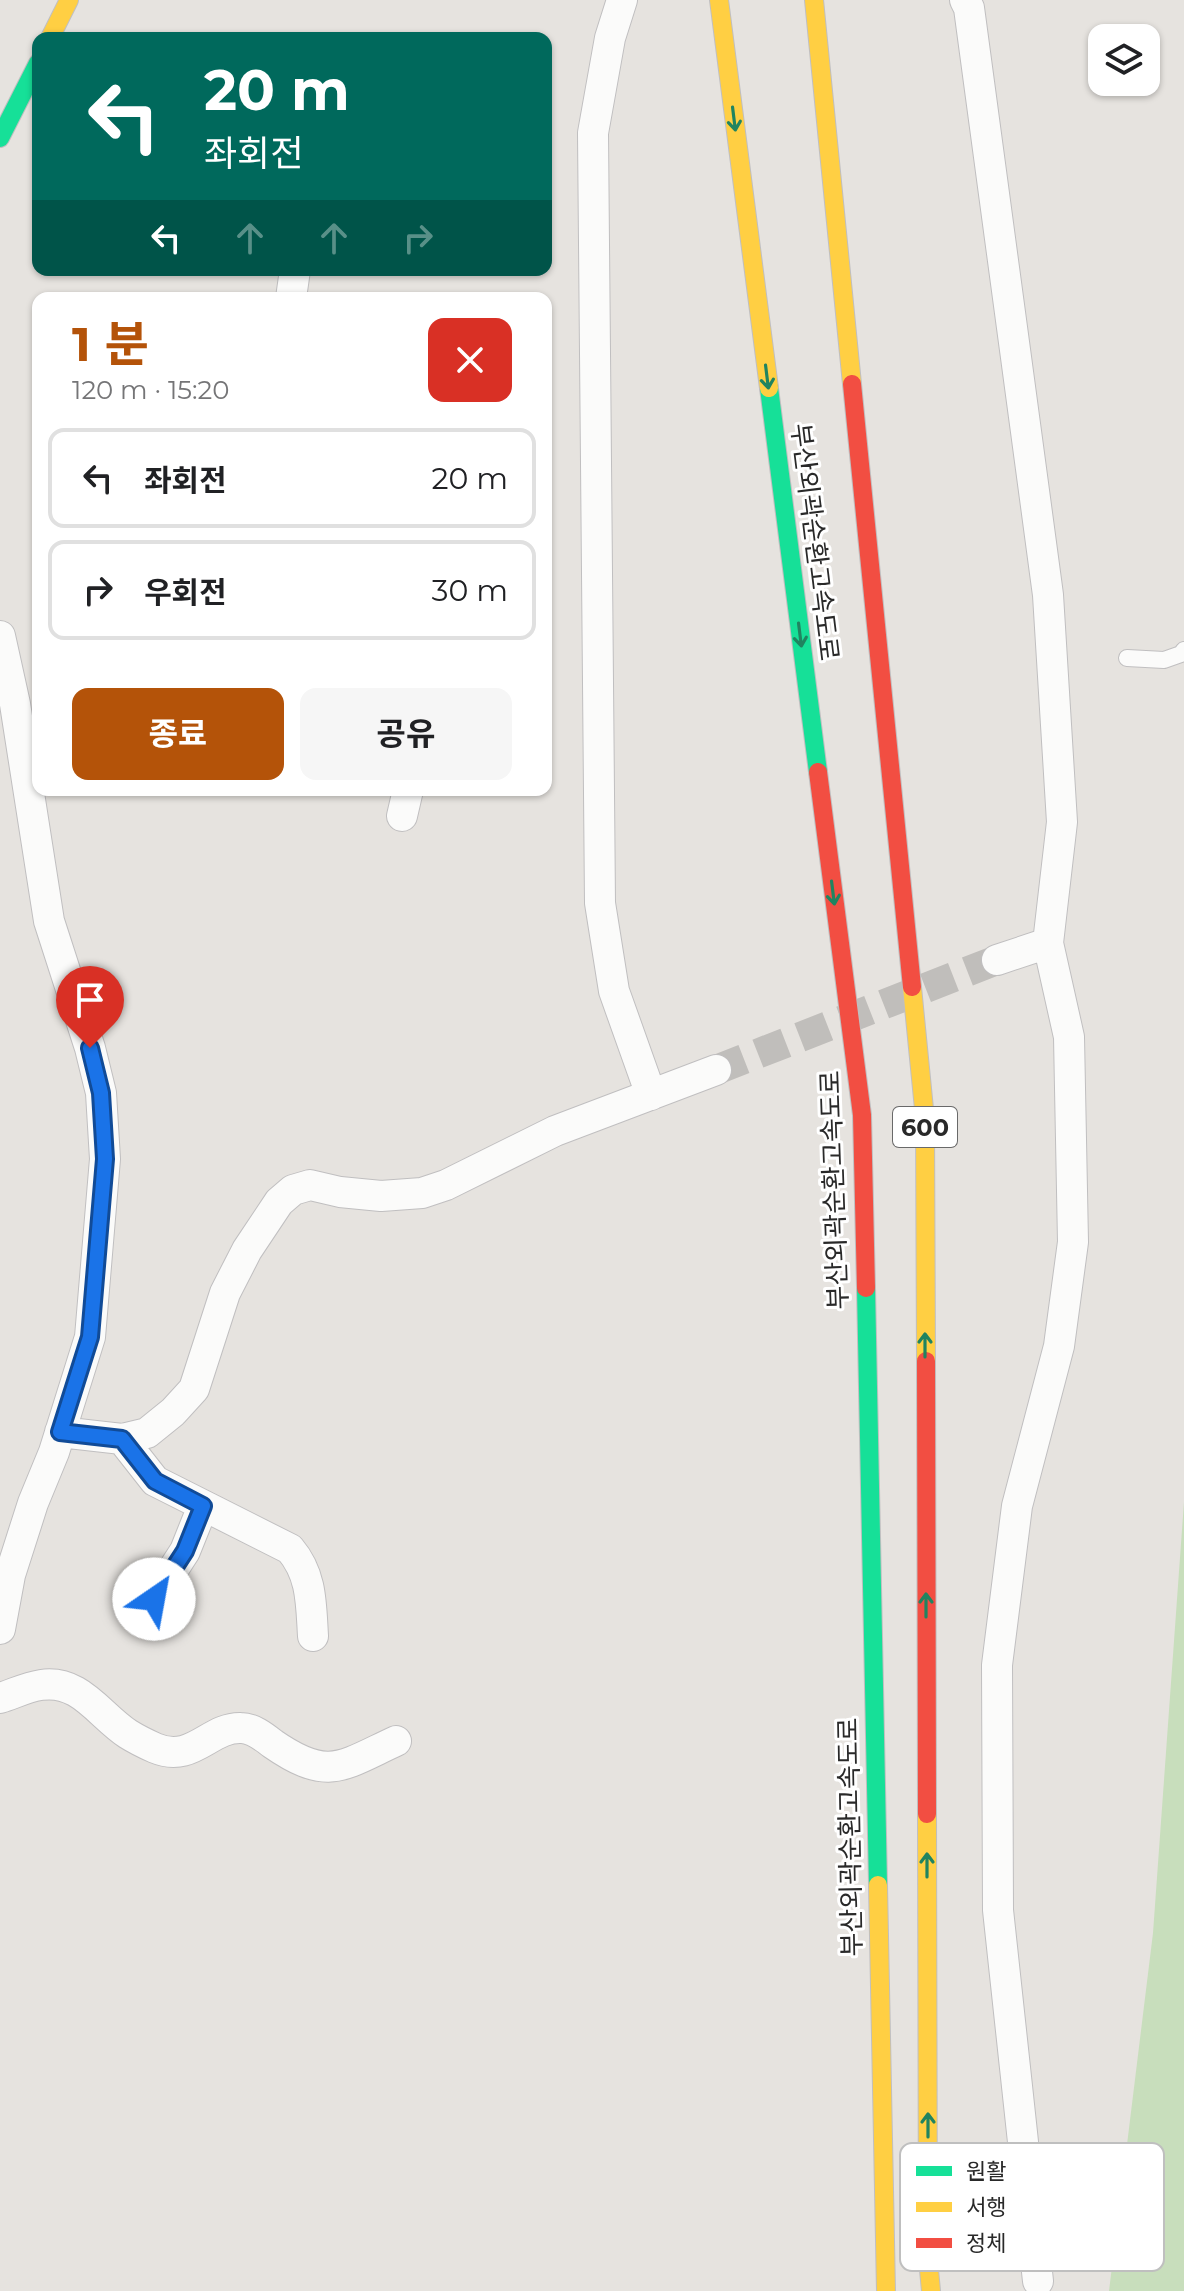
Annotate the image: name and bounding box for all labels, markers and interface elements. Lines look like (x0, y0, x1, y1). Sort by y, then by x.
map controls (1088, 24, 1160, 96)
button: layers (1088, 24, 1160, 96)
text: 20 m (204, 56, 350, 124)
icon: left (72, 64, 176, 168)
one-way arrow (727, 106, 742, 131)
text: 좌회전 (204, 131, 303, 175)
icon: left (144, 216, 188, 260)
icon: ahead (228, 216, 272, 260)
icon: ahead (312, 216, 356, 260)
icon: right (396, 216, 440, 260)
text: 1 분 (72, 315, 149, 373)
button: close (428, 318, 512, 402)
one-way arrow (760, 363, 775, 390)
text: 120 m · 15:20 (72, 374, 229, 406)
street label: 부산외곽순환고속도로 (785, 421, 845, 663)
icon: left (76, 456, 120, 500)
text: 20 m (431, 460, 508, 497)
text: 좌회전 (144, 462, 227, 499)
icon: right (76, 568, 120, 612)
text: 30 m (432, 572, 508, 609)
text: 우회전 (144, 574, 227, 611)
one-way arrow (793, 621, 808, 648)
button: 종료 (72, 688, 284, 780)
button: 공유 (300, 688, 512, 780)
one-way arrow (826, 879, 841, 906)
pin (56, 966, 124, 1048)
icon: arrive (68, 978, 112, 1022)
street label: 부산외곽순환고속도로 (814, 1070, 854, 1310)
road number: 600 (893, 1107, 957, 1147)
one-way arrow (917, 1332, 933, 1359)
position arrow (112, 1557, 196, 1641)
one-way arrow (918, 1592, 934, 1619)
street label: 부산외곽순환고속도로 (832, 1717, 868, 1957)
one-way arrow (919, 1852, 935, 1879)
one-way arrow (920, 2112, 936, 2139)
legend (900, 2143, 1164, 2271)
text: 원활 (966, 2158, 1006, 2185)
text: 서행 (966, 2194, 1006, 2221)
text: 정체 (966, 2230, 1006, 2257)

